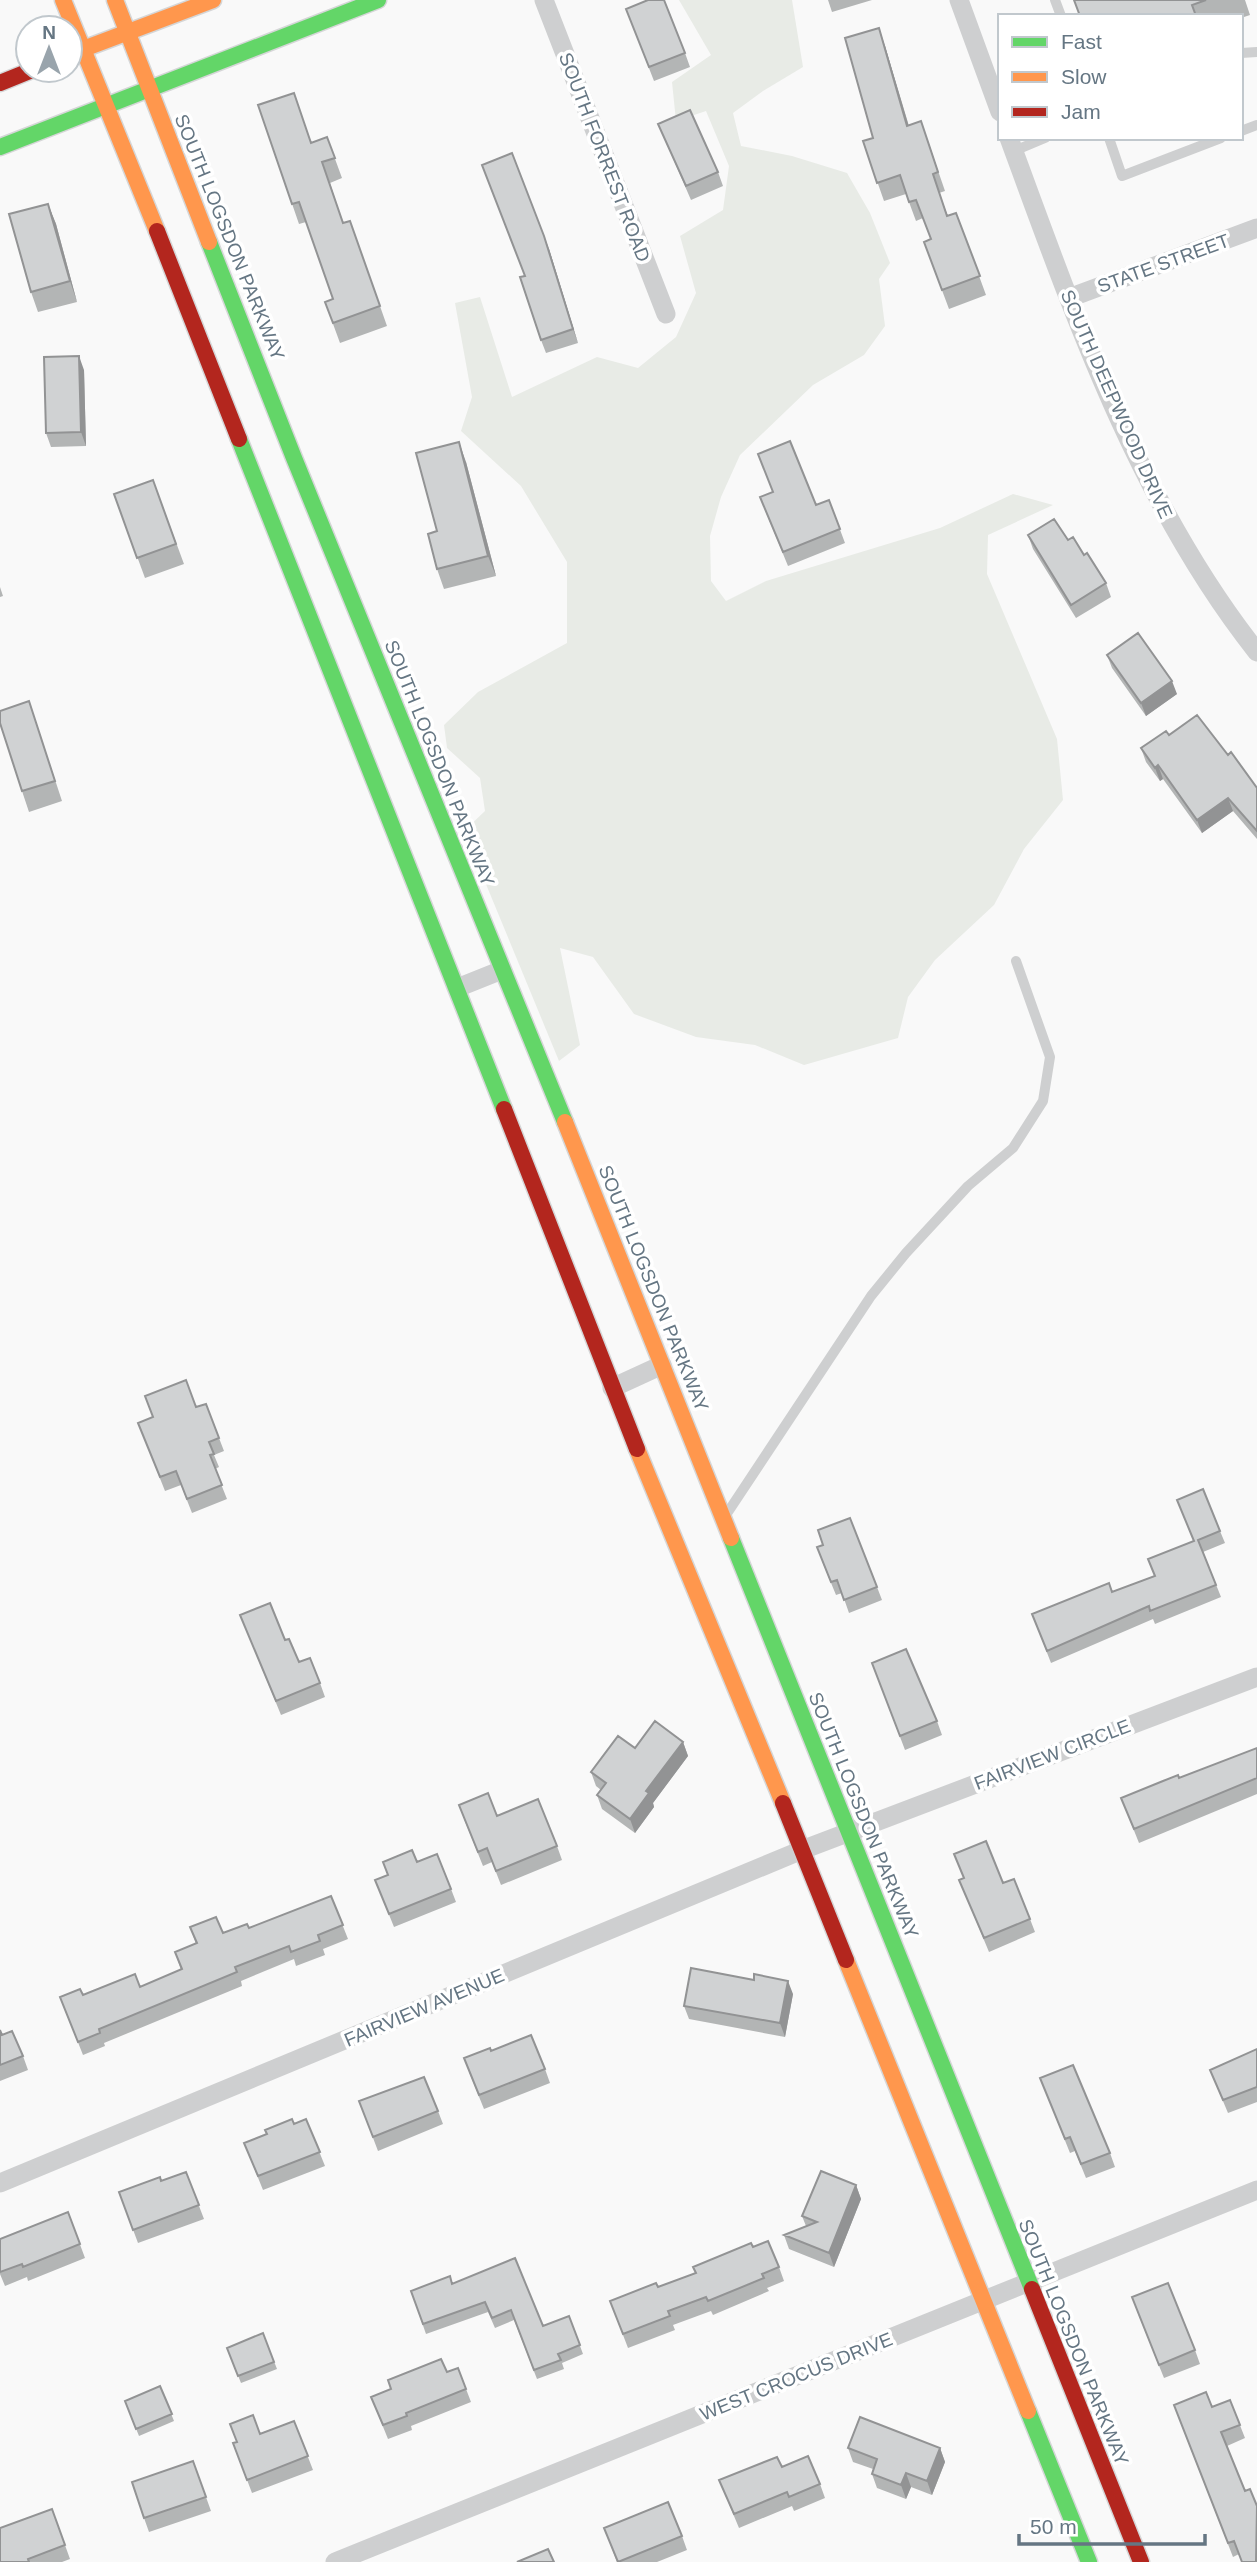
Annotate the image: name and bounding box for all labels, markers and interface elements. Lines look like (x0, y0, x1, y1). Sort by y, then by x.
north arrow (14, 14, 84, 84)
legend (998, 14, 1243, 140)
text: N (42, 22, 56, 43)
text: Fast (1061, 30, 1102, 53)
street label: SOUTH FORREST ROAD (555, 50, 654, 265)
text: Slow (1061, 65, 1107, 88)
text: Jam (1061, 100, 1101, 123)
street label: SOUTH LOGSDON PARKWAY (170, 111, 289, 364)
street label: STATE STREET (1094, 230, 1232, 297)
street label: SOUTH DEEPWOOD DRIVE (1056, 287, 1177, 522)
street label: SOUTH LOGSDON PARKWAY (380, 637, 499, 890)
street label: SOUTH LOGSDON PARKWAY (594, 1162, 713, 1415)
street label: SOUTH LOGSDON PARKWAY (804, 1689, 923, 1942)
street label: FAIRVIEW CIRCLE (971, 1715, 1133, 1794)
street label: FAIRVIEW AVENUE (341, 1964, 507, 2051)
street label: SOUTH LOGSDON PARKWAY (1014, 2216, 1133, 2469)
street label: WEST CROCUS DRIVE (697, 2328, 895, 2425)
scale bar (1019, 2502, 1204, 2546)
text: 50 m (1030, 2515, 1077, 2538)

